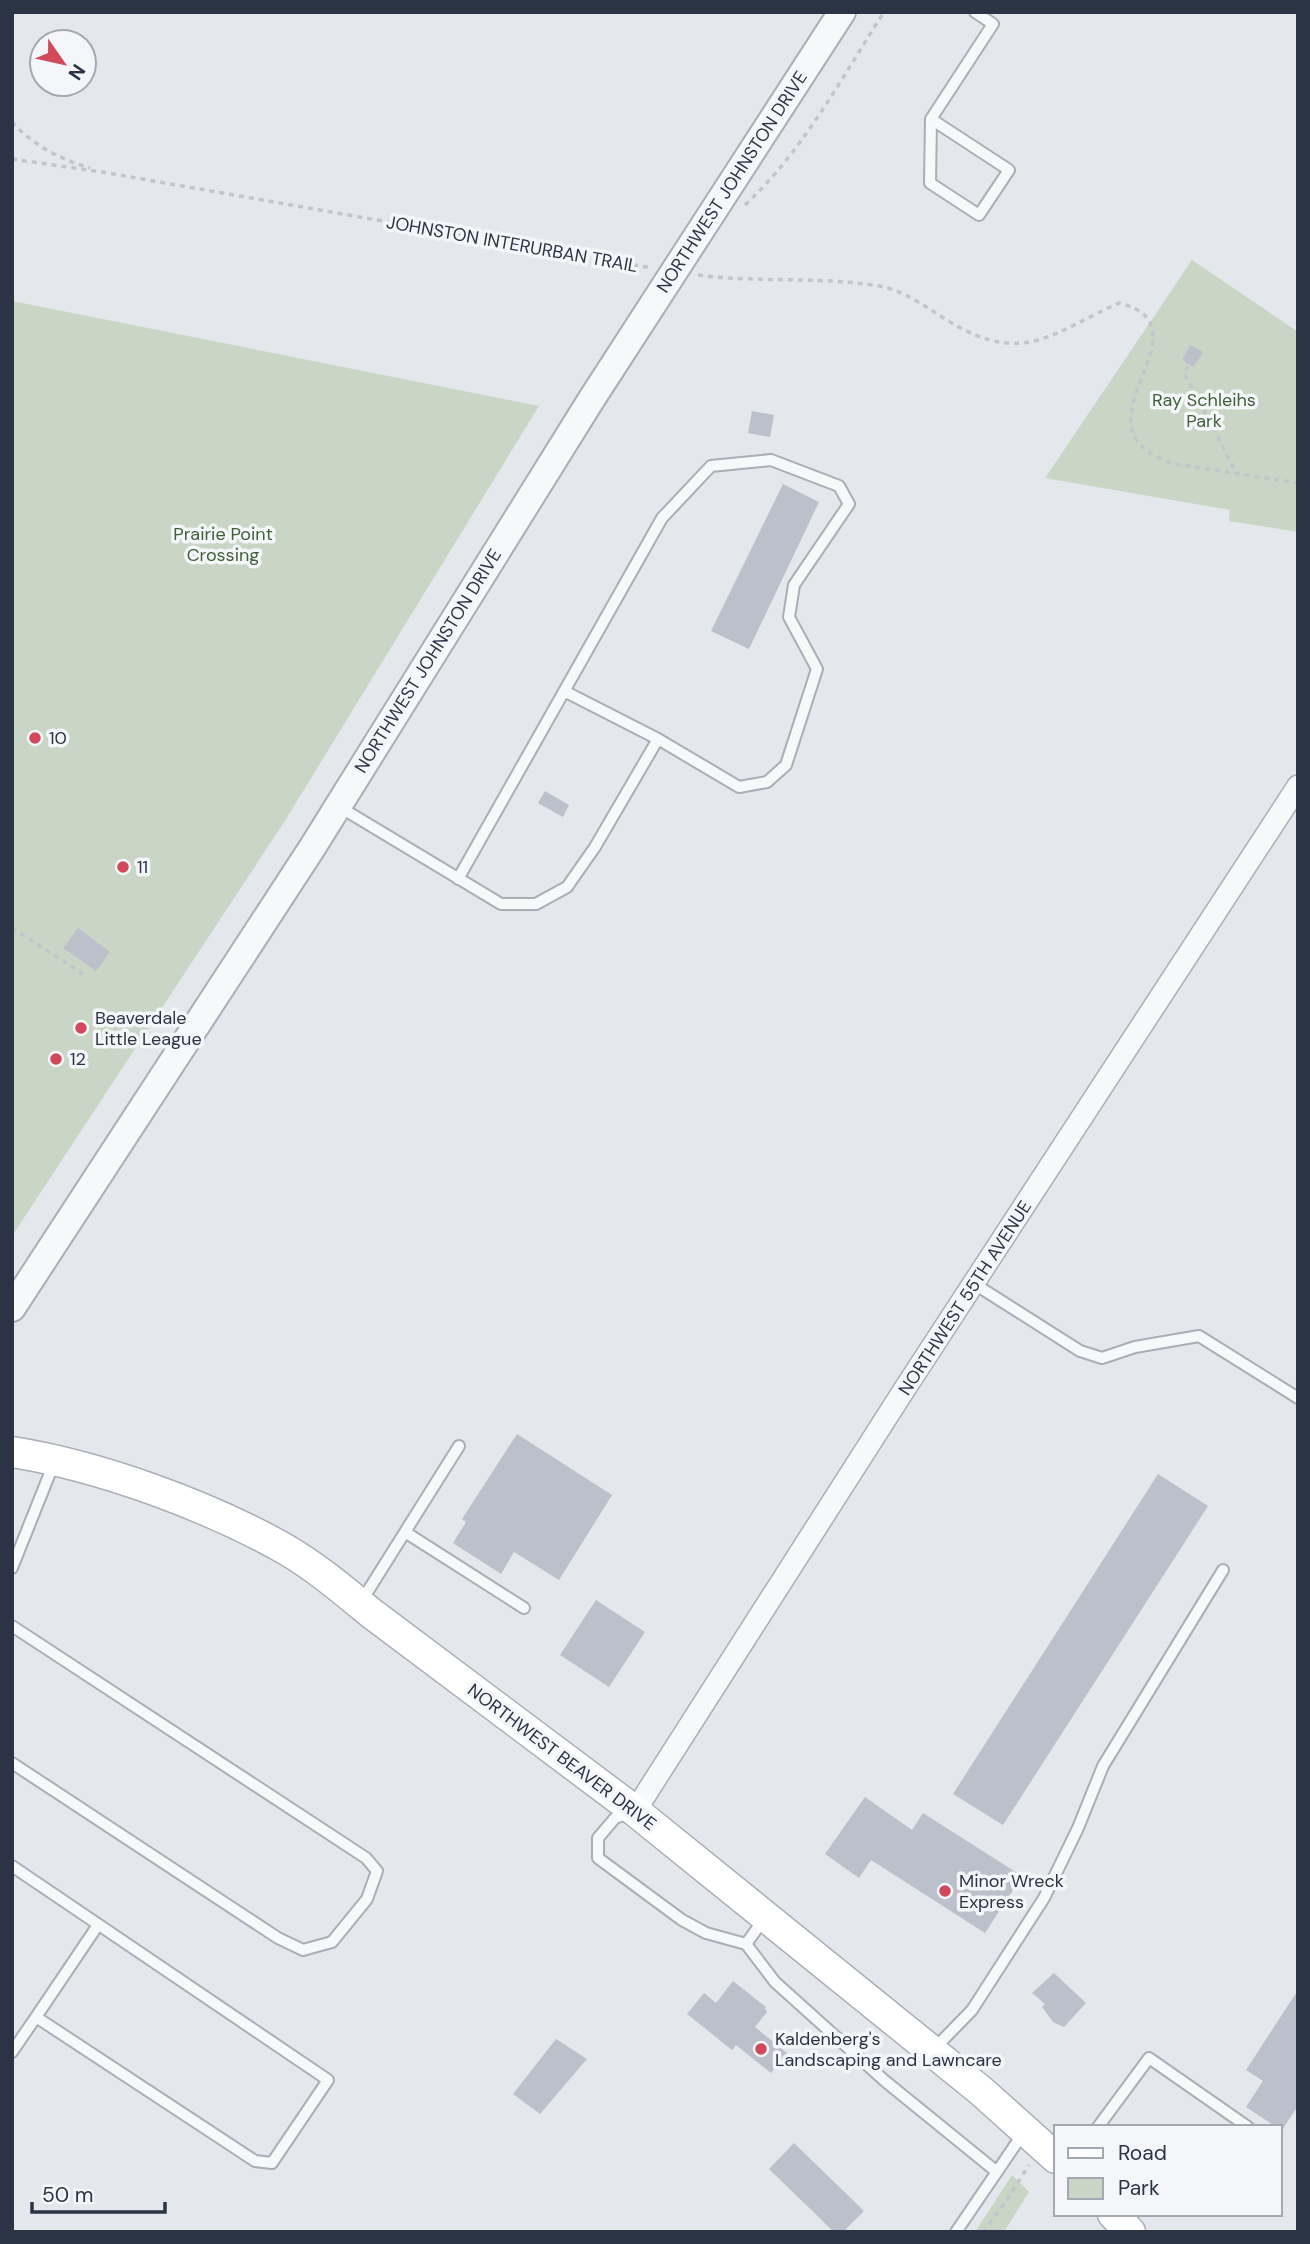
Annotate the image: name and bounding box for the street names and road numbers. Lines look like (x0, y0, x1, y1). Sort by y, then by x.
street label: NORTHWEST JOHNSTON DRIVE (651, 66, 813, 298)
street label: JOHNSTON INTERURBAN TRAIL (384, 210, 640, 278)
street label: NORTHWEST JOHNSTON DRIVE (349, 544, 507, 778)
street label: NORTHWEST 55TH AVENUE (893, 1196, 1037, 1400)
street label: NORTHWEST BEAVER DRIVE (463, 1678, 661, 1836)

